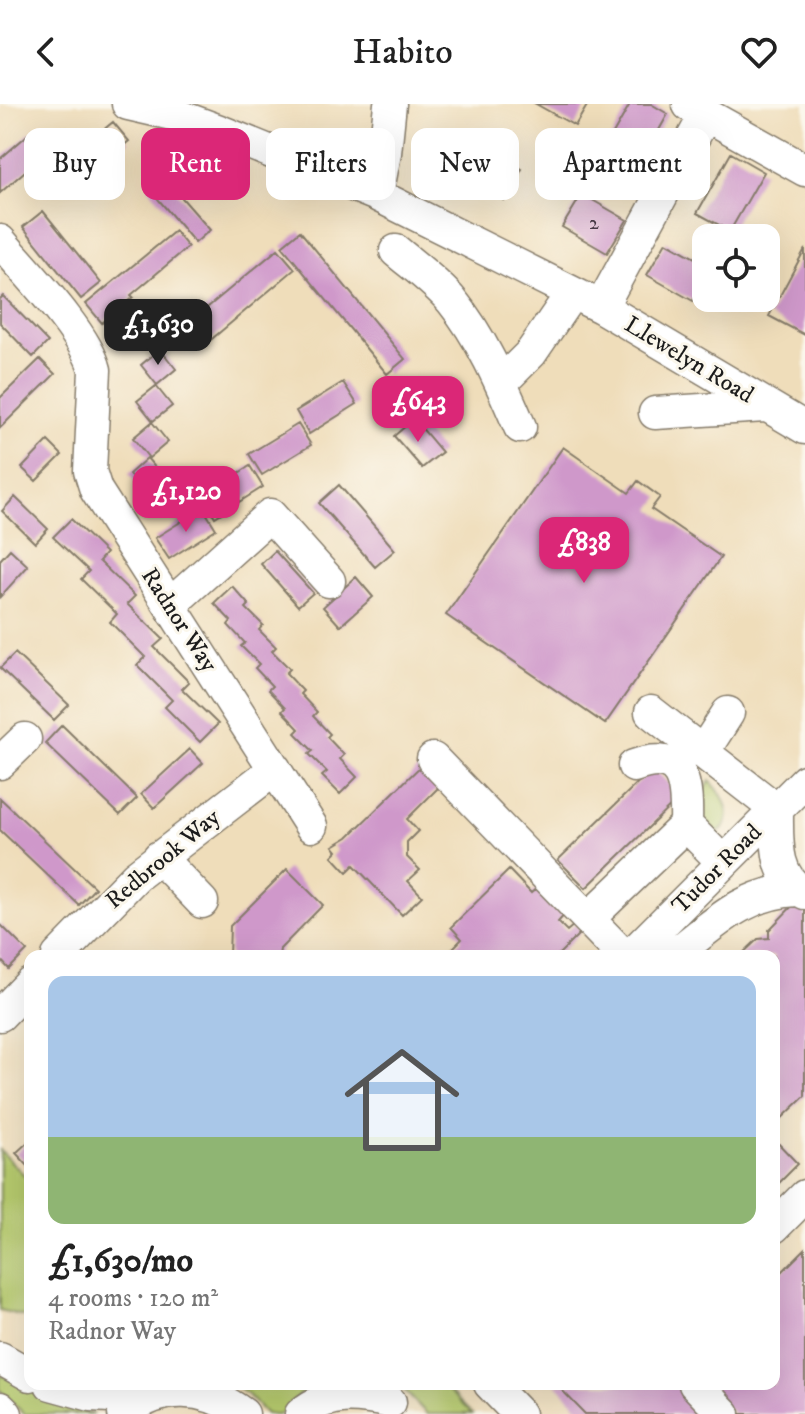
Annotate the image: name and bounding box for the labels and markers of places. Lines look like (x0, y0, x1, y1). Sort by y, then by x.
pin: £1,630 (93, 299, 223, 367)
pin: £643 (371, 376, 465, 444)
pin: £1,120 (121, 466, 251, 534)
pin: £838 (537, 517, 631, 585)

